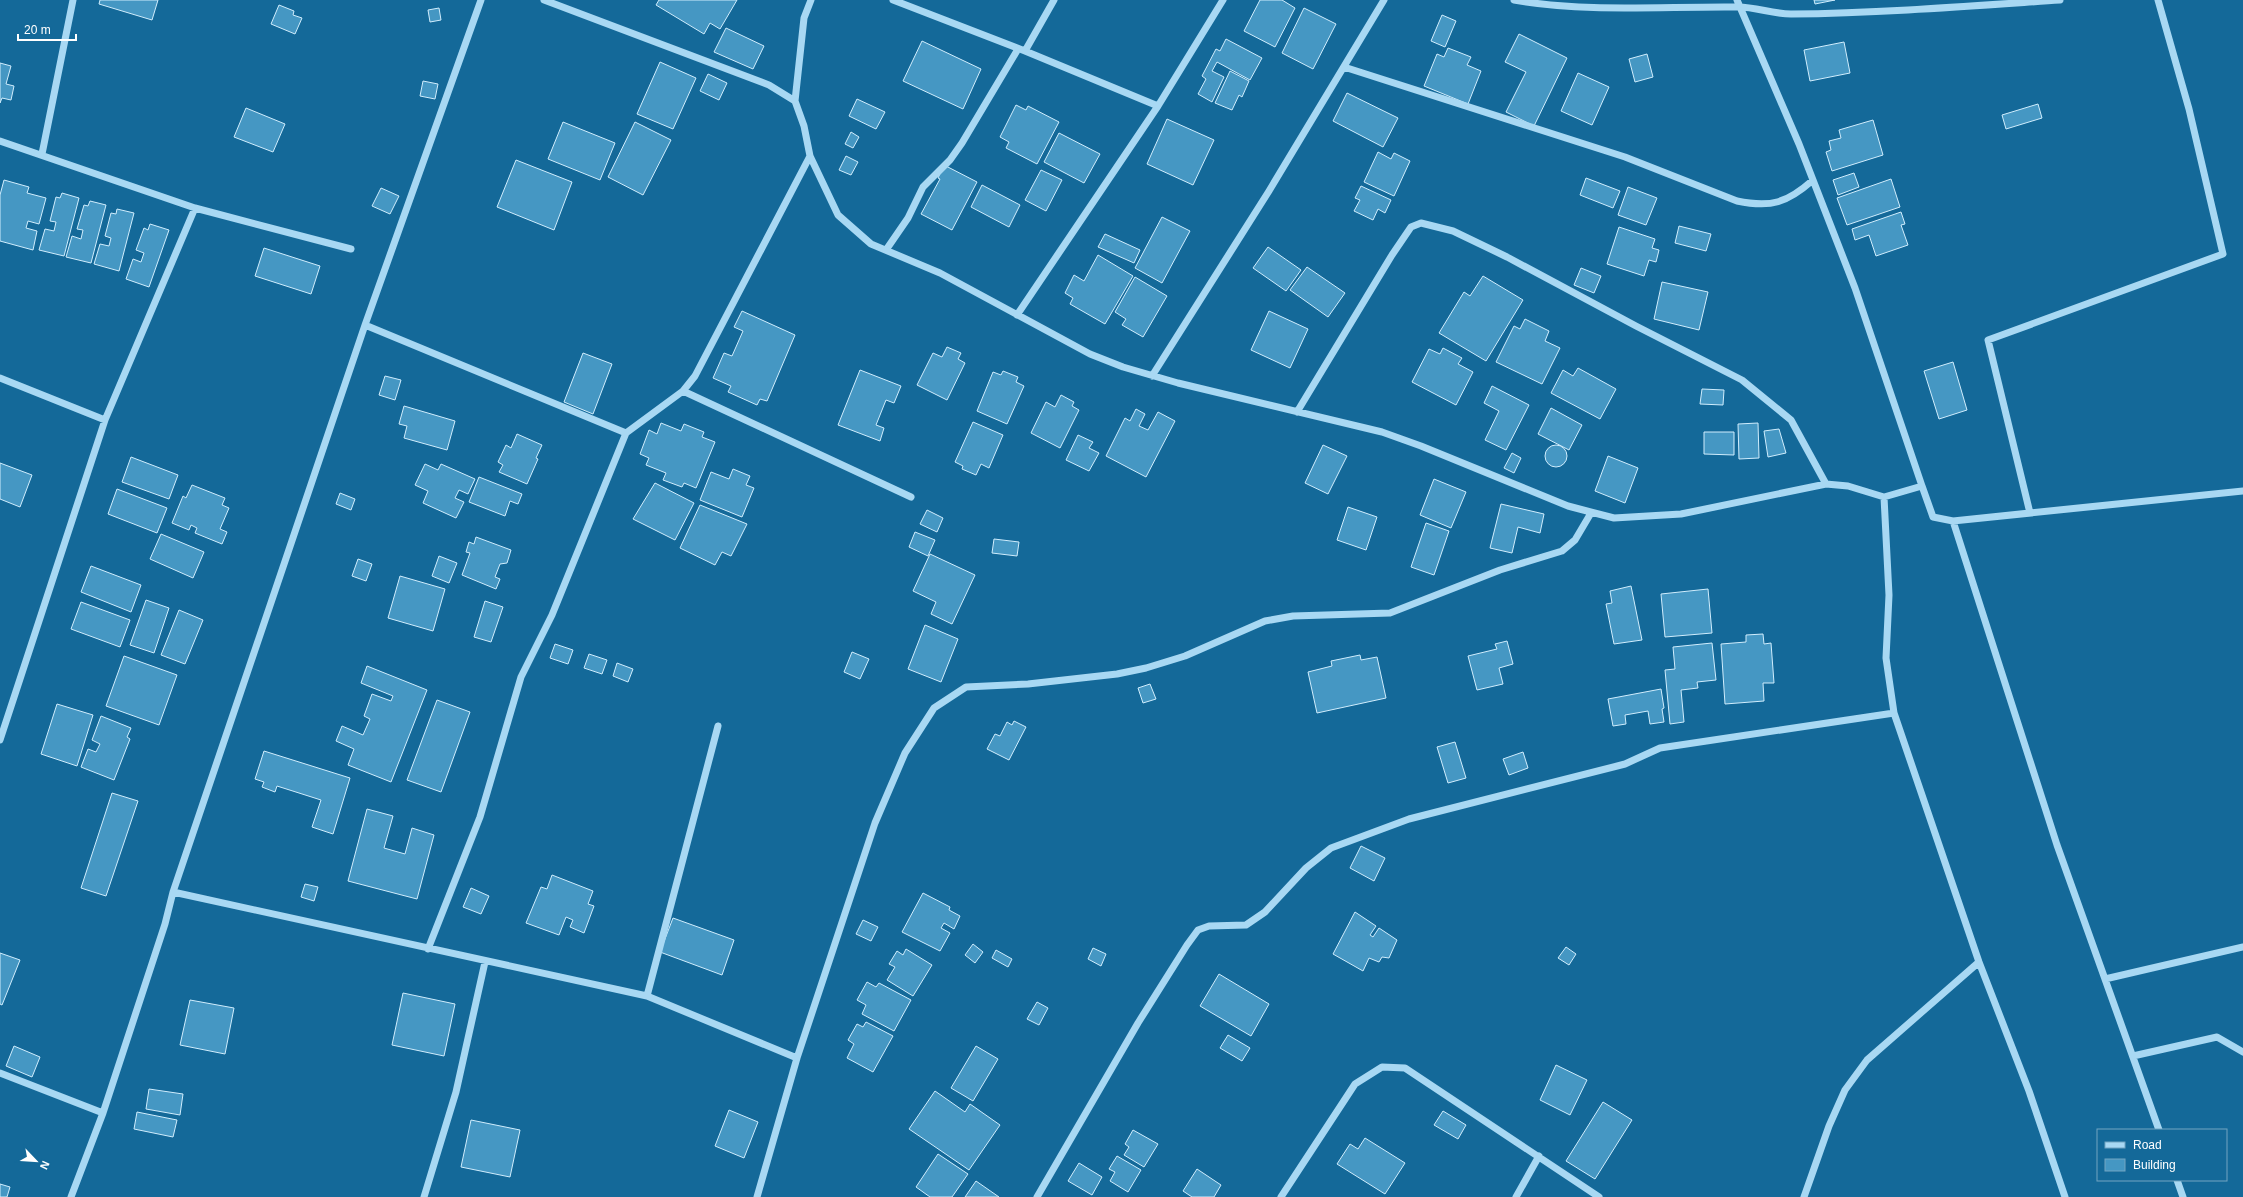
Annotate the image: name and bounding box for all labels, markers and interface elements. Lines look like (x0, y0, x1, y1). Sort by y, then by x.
scale bar (18, 16, 76, 42)
text: 20 m (24, 23, 51, 37)
legend (2097, 1129, 2227, 1181)
text: Road (2133, 1138, 2162, 1152)
north arrow (16, 1141, 56, 1181)
text: Building (2133, 1158, 2176, 1172)
text: N (38, 1159, 52, 1171)

